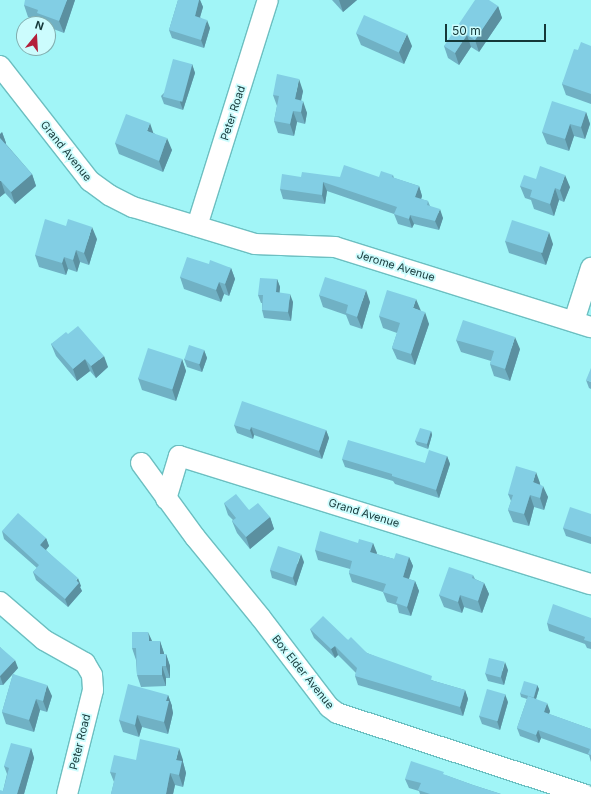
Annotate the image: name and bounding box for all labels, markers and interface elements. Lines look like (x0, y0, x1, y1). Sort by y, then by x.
north arrow (16, 16, 56, 56)
scale bar (447, 16, 548, 42)
text: N (33, 18, 46, 33)
text: 50 m (452, 23, 481, 38)
street label: Peter Road (218, 84, 248, 142)
street label: Grand Avenue (38, 118, 94, 184)
street label: Jerome Avenue (355, 248, 437, 284)
street label: Grand Avenue (327, 496, 401, 530)
street label: Box Elder Avenue (269, 633, 337, 711)
street label: Peter Road (67, 713, 93, 771)

